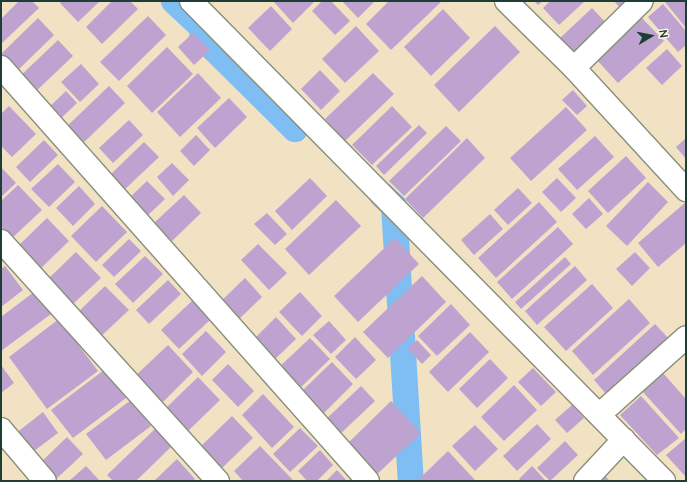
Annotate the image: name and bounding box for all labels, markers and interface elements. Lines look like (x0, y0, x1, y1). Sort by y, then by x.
north arrow (631, 16, 671, 56)
text: N (655, 29, 671, 39)

